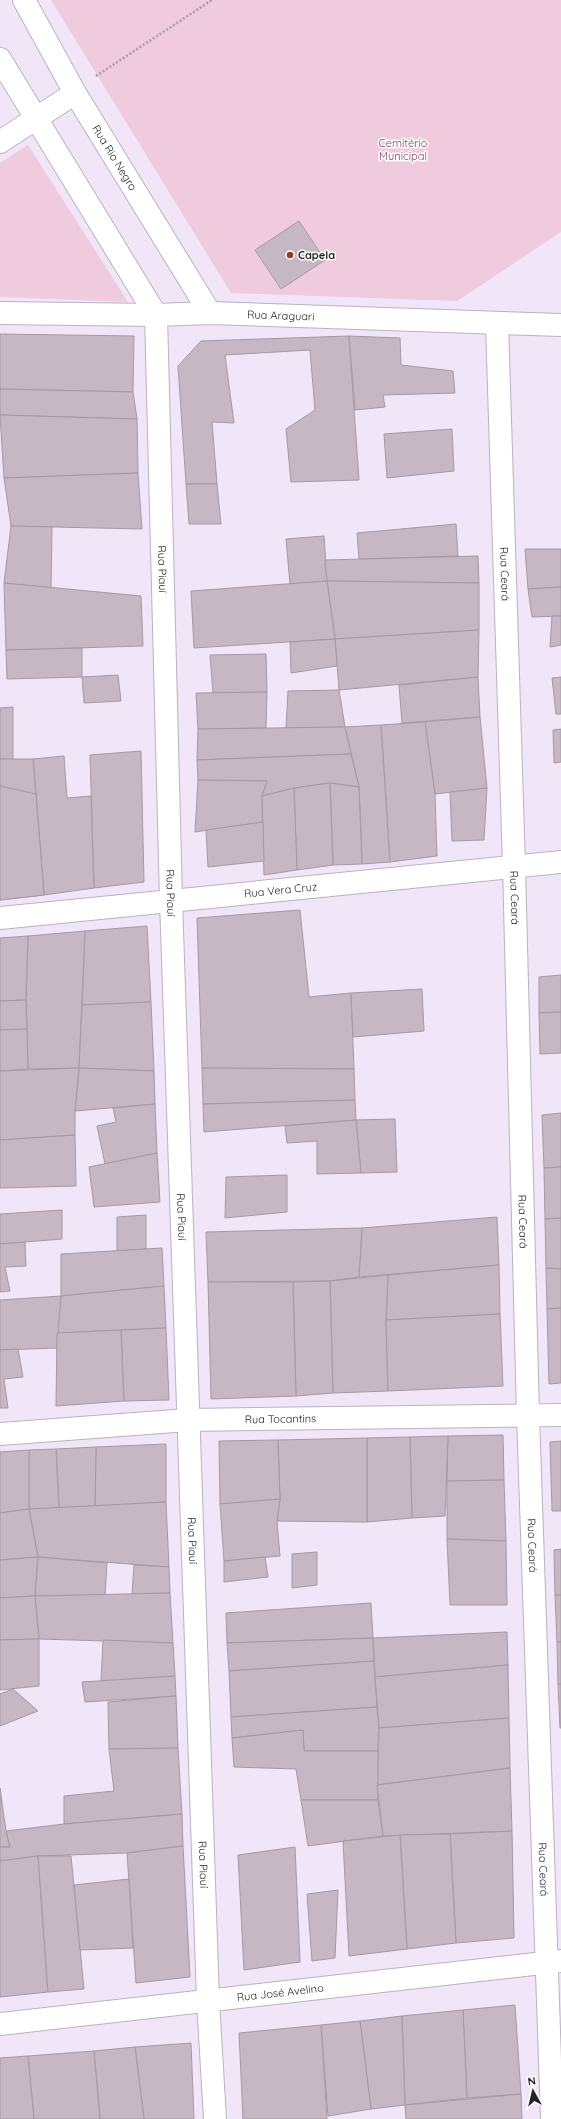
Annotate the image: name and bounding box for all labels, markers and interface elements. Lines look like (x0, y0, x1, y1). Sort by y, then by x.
street label: Rua Rio Negro (89, 122, 140, 193)
park label: Cemitério Municipal (379, 136, 428, 163)
place label: Capela (298, 248, 335, 262)
marker: Capela (285, 250, 295, 260)
street label: Rua Araguari (247, 307, 315, 324)
street label: Rua Piauí (155, 545, 170, 594)
street label: Rua Ceará (497, 547, 513, 601)
street label: Rua Piauí (163, 869, 179, 918)
street label: Rua Ceará (507, 870, 522, 925)
street label: Rua Vera Cruz (243, 879, 318, 901)
street label: Rua Piauí (174, 1193, 189, 1241)
street label: Rua Ceará (515, 1194, 531, 1249)
street label: Rua Tocantins (245, 1411, 316, 1426)
street label: Rua Piauí (185, 1517, 200, 1565)
street label: Rua Ceará (525, 1518, 540, 1573)
street label: Rua Piauí (196, 1841, 211, 1889)
street label: Rua Ceará (536, 1842, 551, 1897)
street label: Rua José Avelino (236, 1981, 325, 2004)
north arrow (513, 2071, 553, 2111)
text: N (527, 2074, 537, 2089)

